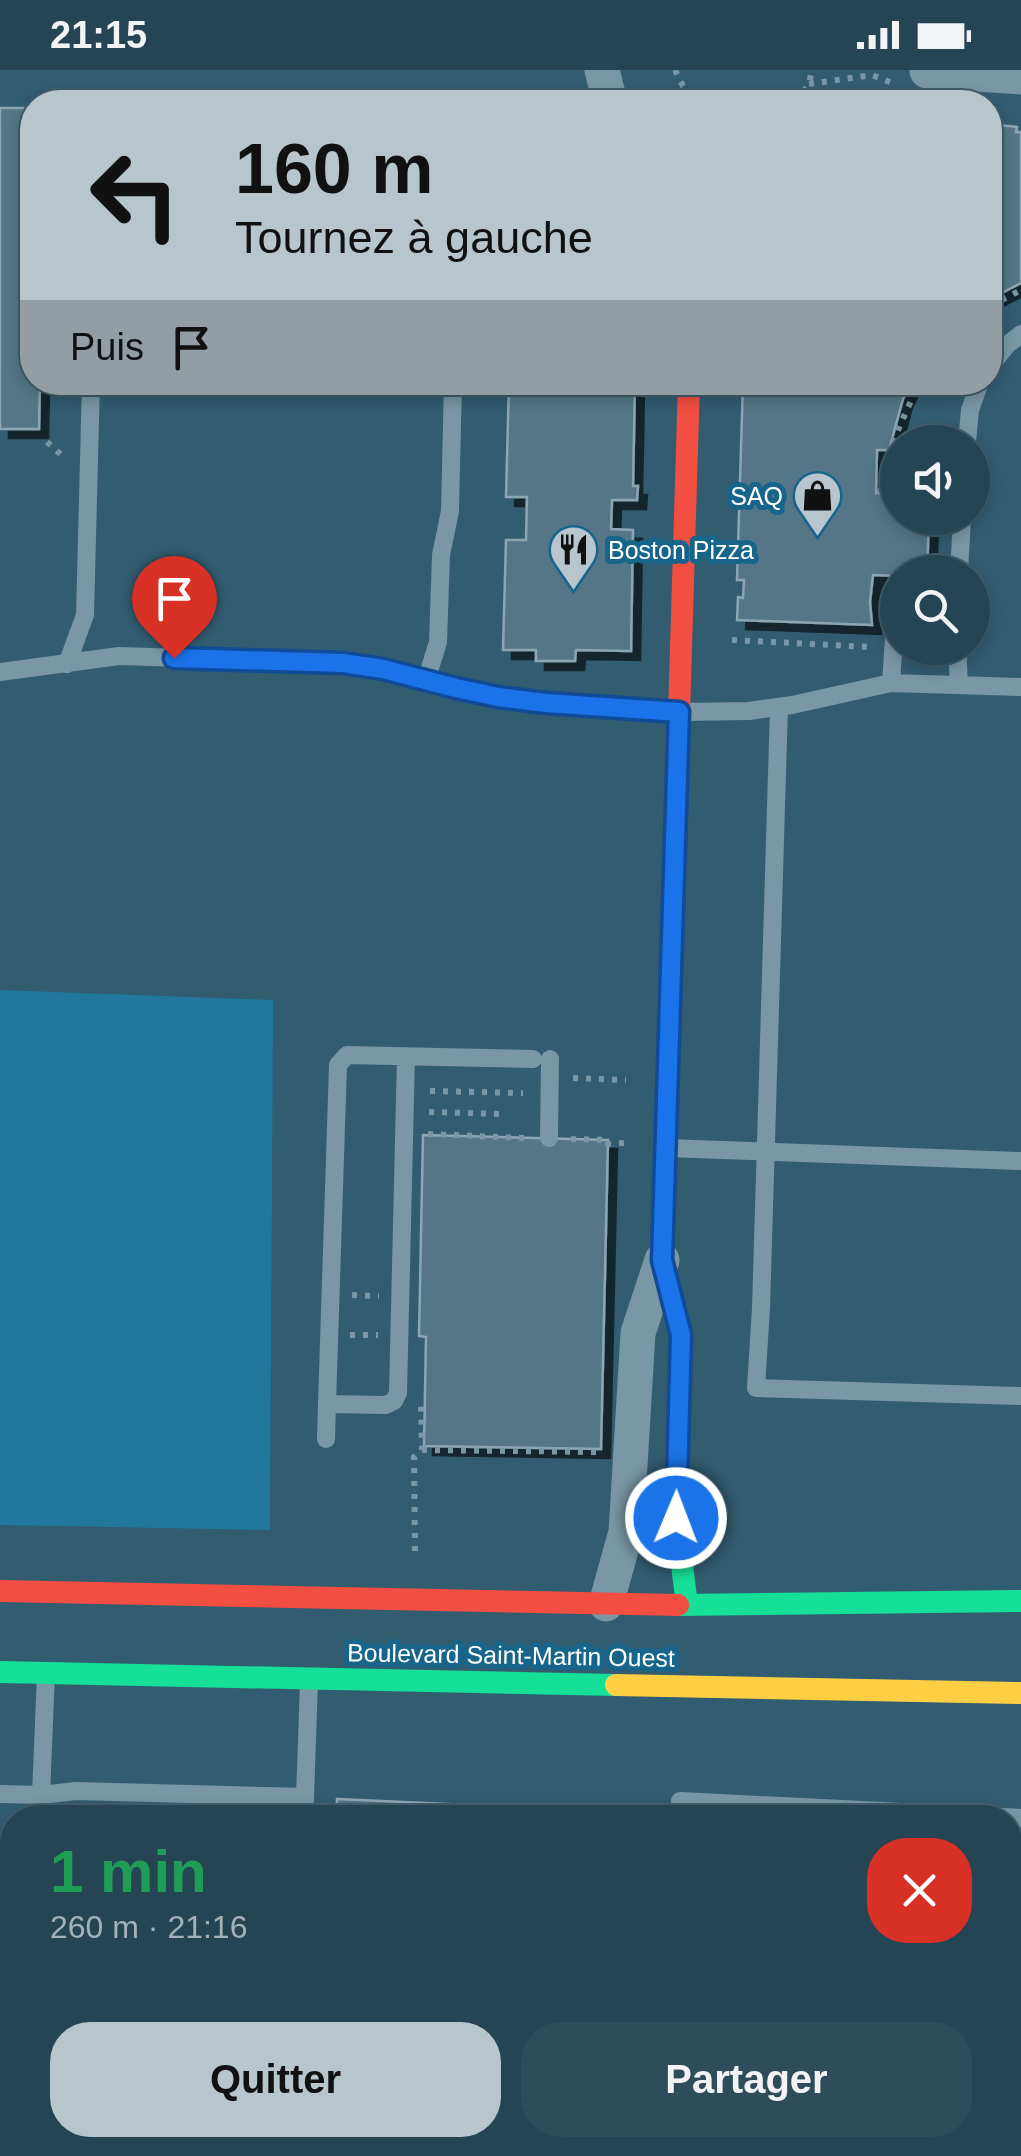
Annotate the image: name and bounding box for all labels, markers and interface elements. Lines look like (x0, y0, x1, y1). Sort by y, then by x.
text: 21:15 (50, 14, 147, 56)
icon: left (70, 130, 200, 260)
text: 160 m (235, 130, 433, 208)
text: Tournez à gauche (235, 212, 593, 263)
icon: arrive (164, 320, 219, 375)
text: Puis (70, 326, 144, 368)
map controls (880, 425, 990, 665)
button: sound (880, 425, 990, 535)
shop icon: SAQ (792, 470, 844, 538)
place label: SAQ (730, 482, 783, 510)
restaurant icon: Boston Pizza (547, 524, 599, 592)
place label: Boston Pizza (608, 536, 754, 564)
button: search (880, 555, 990, 665)
pin (132, 556, 217, 659)
icon: arrive (147, 571, 202, 626)
position arrow (624, 1466, 728, 1570)
street label: Boulevard Saint-Martin Ouest (347, 1638, 675, 1672)
text: 1 min (50, 1838, 207, 1905)
button: close (867, 1838, 972, 1943)
text: 260 m · 21:16 (50, 1909, 247, 1945)
button: Quitter (50, 2022, 501, 2137)
button: Partager (521, 2022, 972, 2137)

